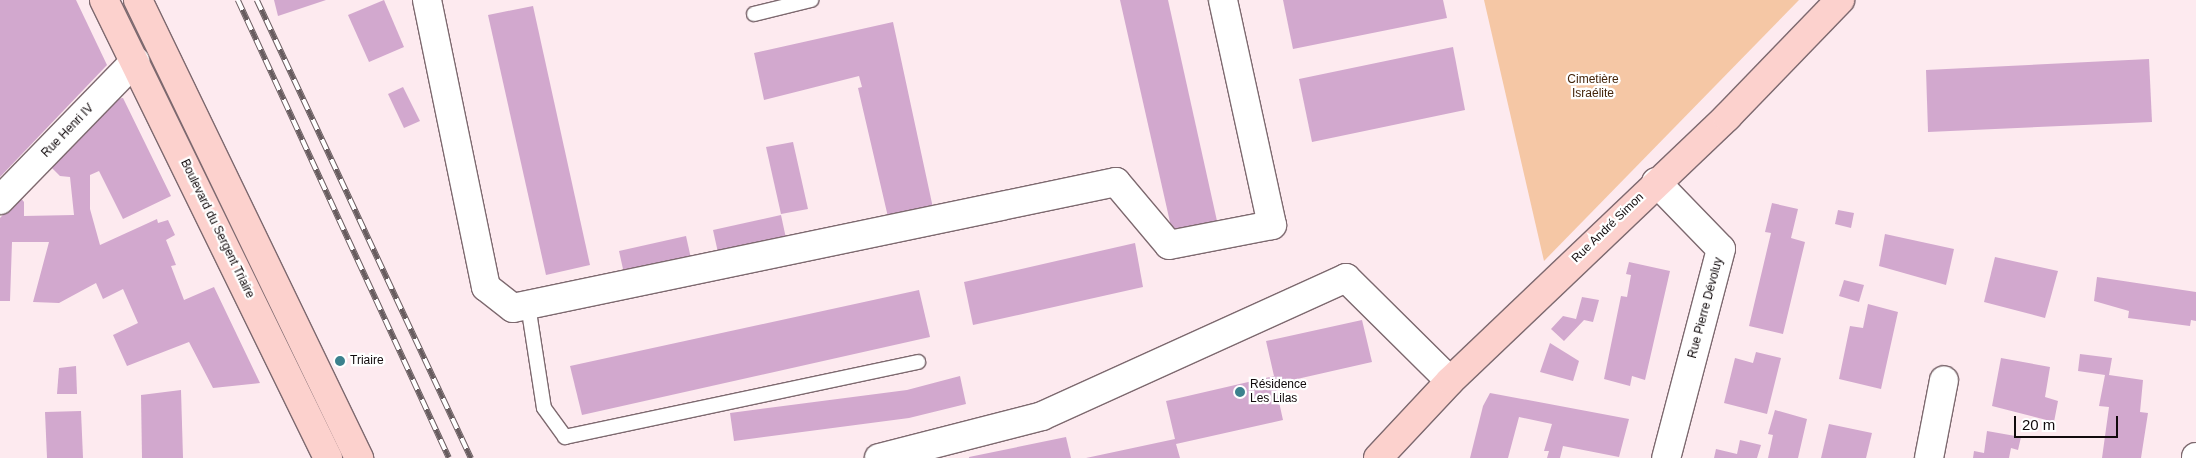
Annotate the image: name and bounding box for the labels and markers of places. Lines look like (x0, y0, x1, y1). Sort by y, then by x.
place label: Triaire (350, 354, 384, 368)
marker: Triaire (334, 355, 346, 367)
place label: Résidence Les Lilas (1250, 378, 1307, 406)
marker: Résidence Les Lilas (1234, 386, 1246, 398)

